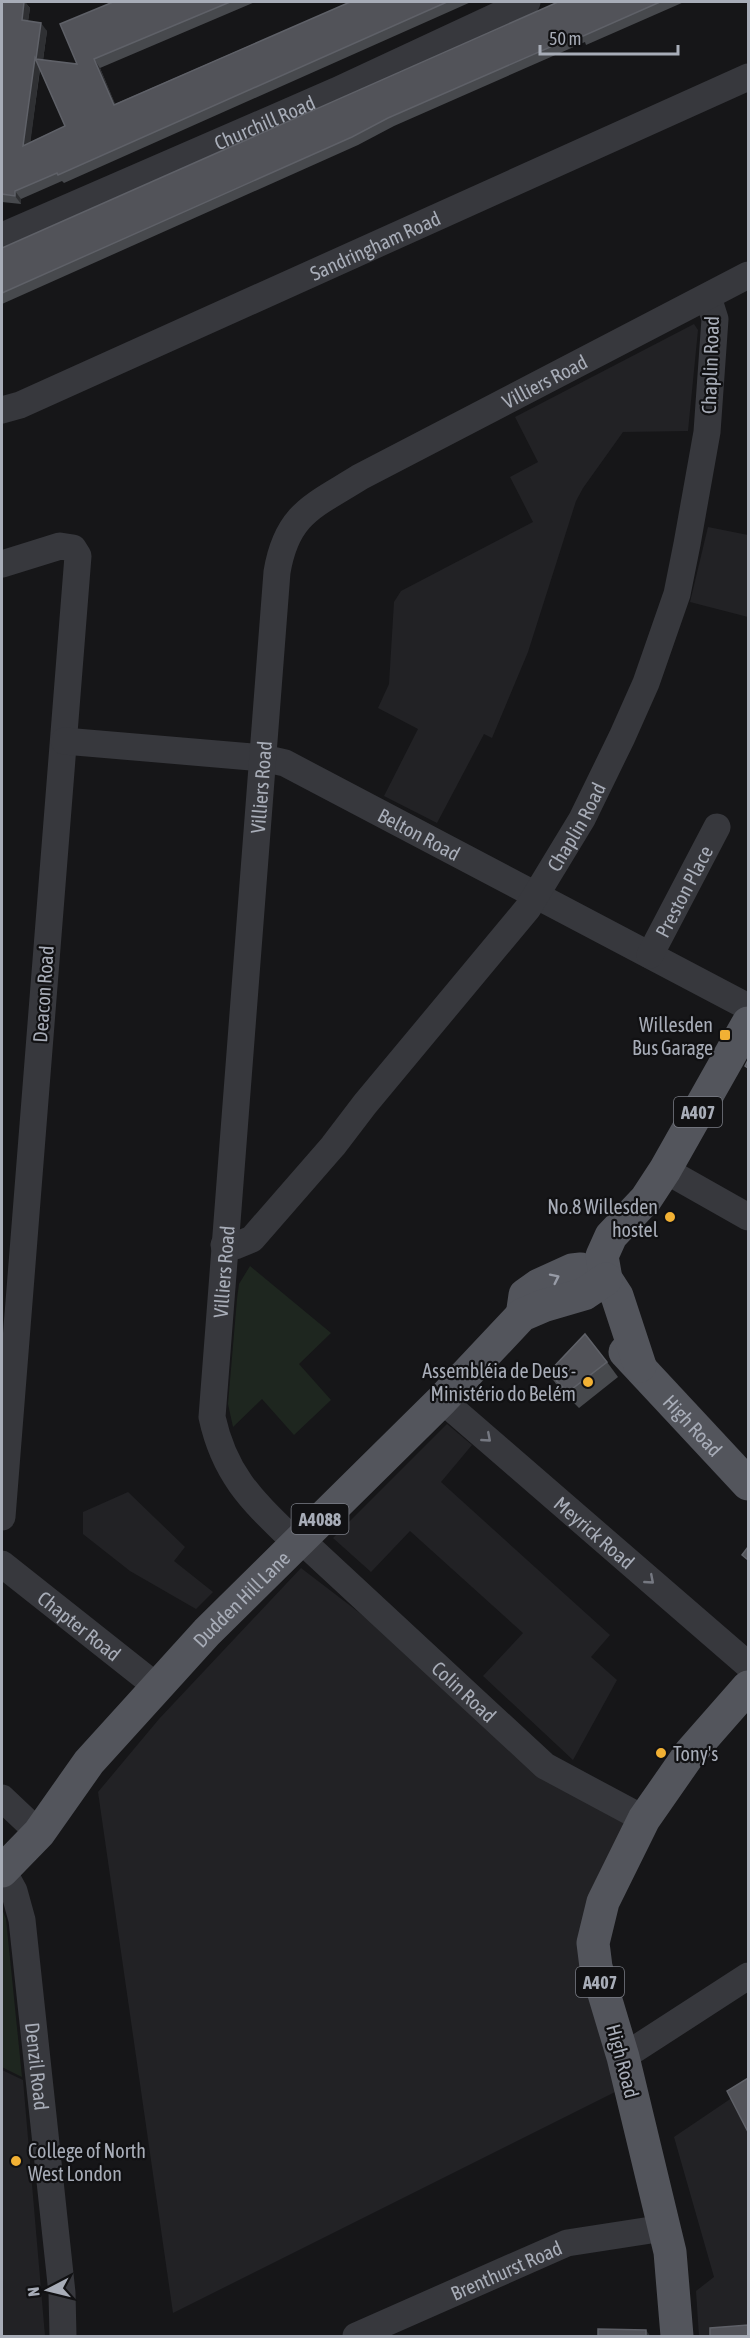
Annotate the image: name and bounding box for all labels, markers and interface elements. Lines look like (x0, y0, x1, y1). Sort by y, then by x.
scale bar (540, 18, 678, 56)
text: 50 m (549, 28, 581, 49)
street label: Churchill Road (210, 90, 318, 154)
street label: Sandringham Road (306, 206, 444, 284)
street label: Chaplin Road (697, 316, 723, 414)
street label: Villiers Road (498, 349, 591, 413)
street label: Villiers Road (245, 740, 275, 834)
street label: Chaplin Road (542, 778, 610, 875)
street label: Belton Road (374, 803, 464, 865)
street label: Preston Place (650, 841, 717, 941)
street label: Deacon Road (28, 945, 58, 1043)
place label: Willesden Bus Garage (632, 1013, 713, 1059)
marker: Willesden Bus Garage (718, 1028, 732, 1042)
road number: A407 (674, 1097, 722, 1127)
place label: No.8 Willesden hostel (547, 1195, 659, 1241)
marker: No.8 Willesden hostel (663, 1210, 677, 1224)
street label: Villiers Road (208, 1225, 238, 1319)
one-way arrow (548, 1273, 559, 1285)
place label: Assembléia de Deus - Ministério do Belém (422, 1359, 576, 1405)
marker: Assembléia de Deus - Ministério do Belém (581, 1375, 595, 1389)
street label: High Road (659, 1390, 727, 1461)
one-way arrow (480, 1431, 491, 1442)
street label: Meyrick Road (550, 1491, 639, 1573)
road number: A4088 (292, 1504, 348, 1534)
street label: Dudden Hill Lane (188, 1546, 294, 1651)
one-way arrow (643, 1572, 654, 1583)
street label: Chapter Road (34, 1586, 126, 1665)
street label: Colin Road (428, 1656, 501, 1727)
place label: Tony's (673, 1742, 718, 1765)
marker: Tony's (654, 1746, 668, 1760)
road number: A407 (576, 1967, 624, 1997)
street label: Denzil Road (22, 2021, 54, 2111)
street label: High Road (602, 2022, 644, 2100)
place label: College of North West London (28, 2139, 146, 2185)
marker: College of North West London (9, 2154, 23, 2168)
street label: Brenthurst Road (447, 2235, 565, 2304)
north arrow (18, 2260, 78, 2320)
text: N (24, 2286, 43, 2298)

